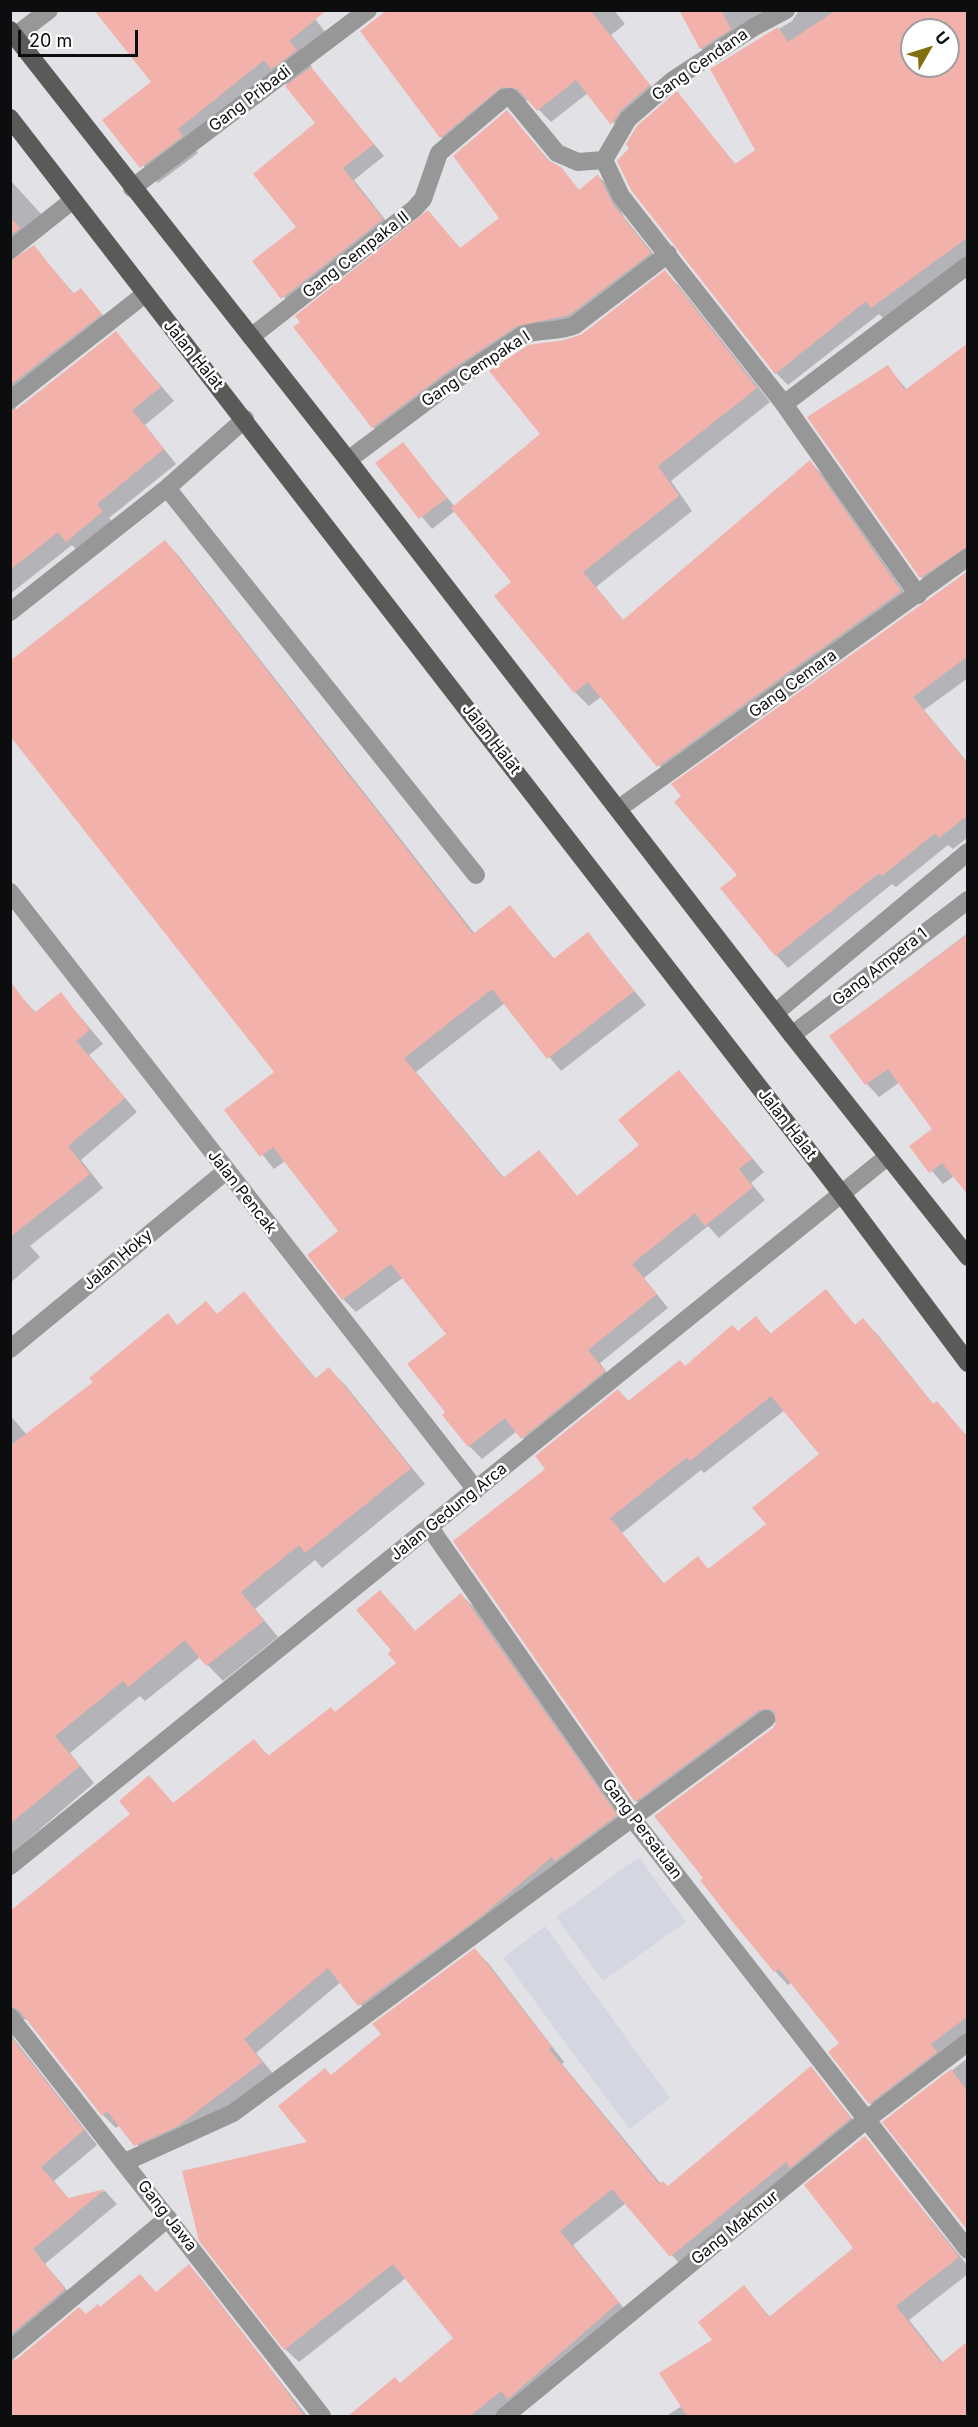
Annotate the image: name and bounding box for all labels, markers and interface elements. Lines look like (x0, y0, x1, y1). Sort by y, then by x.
scale bar (21, 18, 141, 56)
north arrow (900, 18, 960, 78)
street label: Gang Cendana (648, 25, 752, 105)
text: U (931, 27, 954, 49)
text: 20 m (29, 30, 72, 51)
street label: Gang Pribadi (205, 62, 295, 136)
street label: Gang Cempaka II (299, 208, 413, 302)
street label: Jalan Halat (159, 316, 227, 394)
street label: Gang Cempaka I (418, 327, 534, 411)
street label: Gang Cemara (745, 646, 841, 722)
street label: Jalan Halat (458, 700, 524, 778)
street label: Gang Ampera 1 (829, 924, 931, 1010)
street label: Jalan Halat (754, 1085, 820, 1163)
street label: Jalan Pencak (203, 1146, 281, 1238)
street label: Jalan Hoky (80, 1226, 156, 1294)
street label: Jalan Gedung Arca (387, 1459, 511, 1565)
street label: Gang Persatuan (598, 1775, 686, 1883)
street label: Gang Jawa (133, 2177, 201, 2255)
street label: Gang Makmur (688, 2187, 782, 2269)

